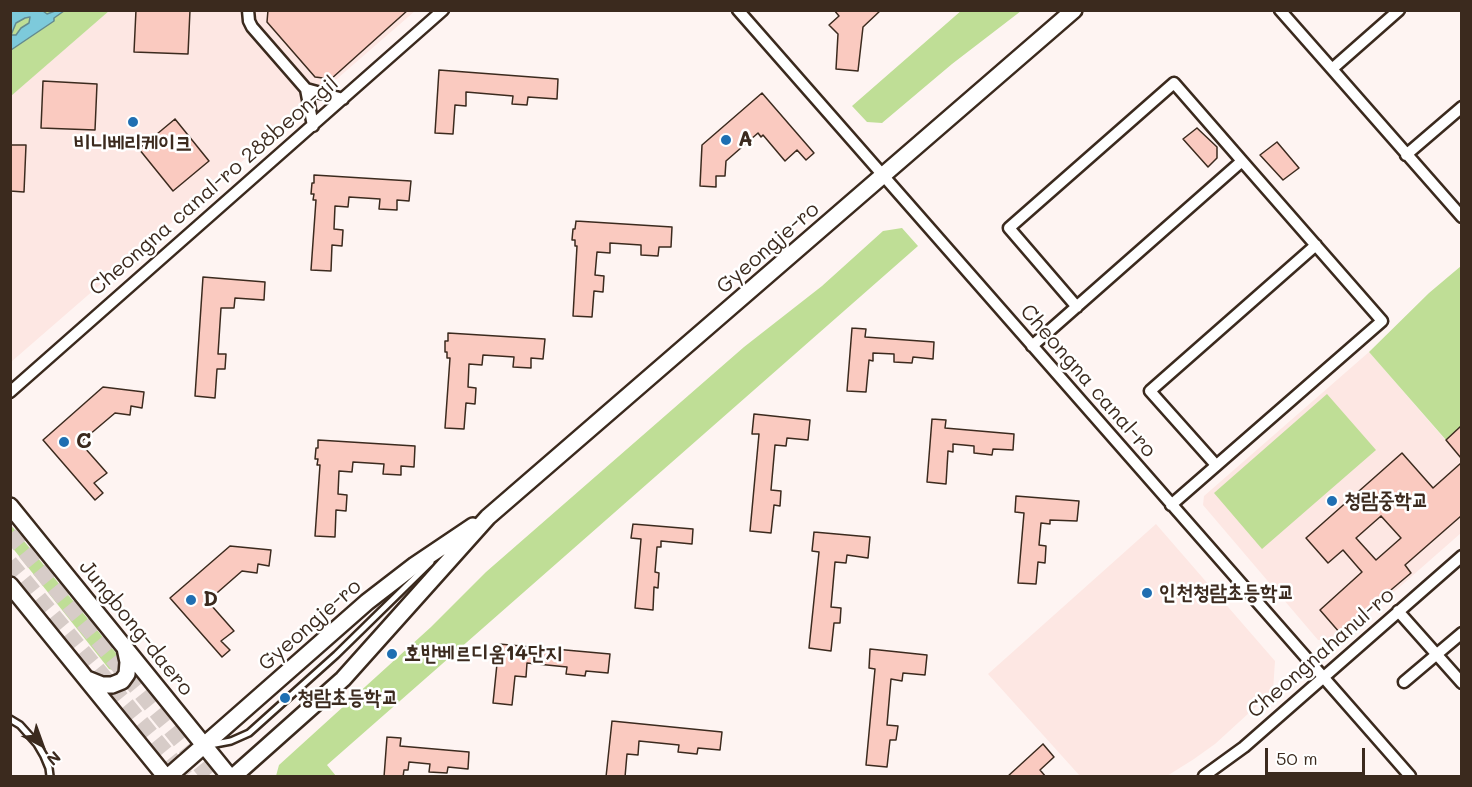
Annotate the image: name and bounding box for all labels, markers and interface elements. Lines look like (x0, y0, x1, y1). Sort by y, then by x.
street label: Cheongna canal-ro 288beon-gil (84, 71, 344, 301)
marker: 비니베리케이크 (126, 115, 140, 129)
place label: A (738, 127, 753, 153)
place label: 비니베리케이크 (74, 131, 192, 157)
marker: A (719, 133, 733, 147)
street label: Gyeongje-ro (712, 197, 824, 299)
street label: Cheongna canal-ro (1015, 299, 1161, 463)
place label: C (76, 429, 92, 455)
marker: C (57, 435, 71, 449)
place label: 청람중학교 (1344, 488, 1428, 514)
marker: 청람중학교 (1325, 494, 1339, 508)
street label: Jungbong-daero (73, 555, 199, 701)
street label: Gyeongje-ro (254, 574, 366, 676)
place label: 인천청람초등학교 (1159, 580, 1294, 606)
street label: Cheongnahanul-ro (1243, 582, 1399, 724)
marker: 인천청람초등학교 (1140, 586, 1154, 600)
place label: D (203, 587, 218, 613)
marker: D (184, 593, 198, 607)
place label: 호반베르디움14단지 (404, 641, 562, 667)
marker: 호반베르디움14단지 (385, 647, 399, 661)
place label: 청람초등학교 (297, 685, 398, 711)
marker: 청람초등학교 (278, 691, 292, 705)
north arrow (12, 715, 72, 775)
scale bar (1268, 736, 1368, 774)
text: 50 m (1276, 746, 1318, 770)
text: N (43, 747, 66, 771)

